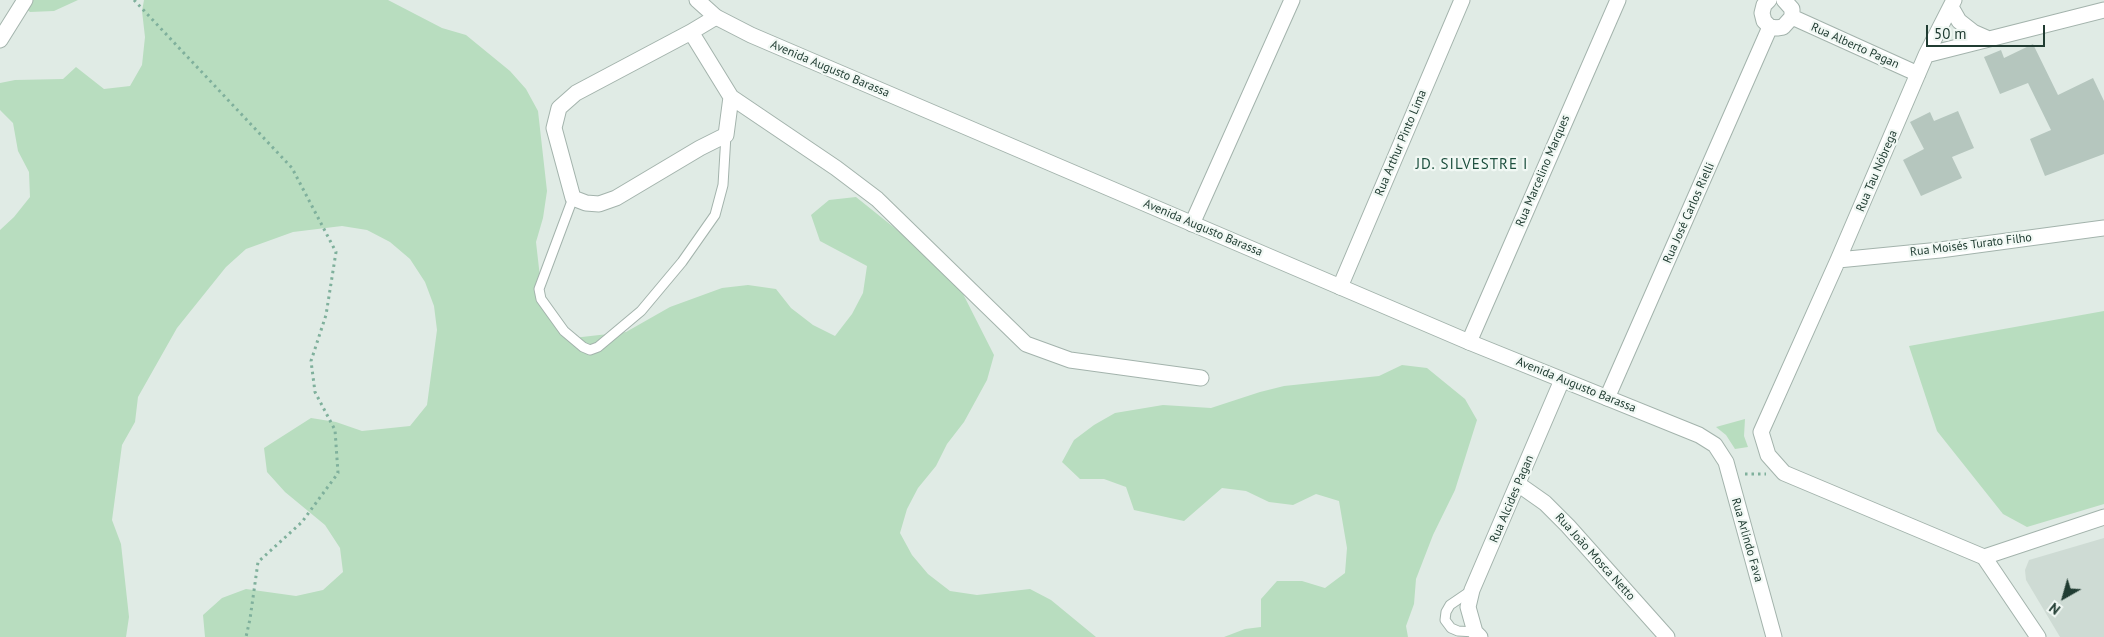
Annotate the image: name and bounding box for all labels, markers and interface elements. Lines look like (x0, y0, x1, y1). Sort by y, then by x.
scale bar (1929, 15, 2048, 47)
street label: Rua Alberto Pagan (1809, 20, 1901, 72)
text: 50 m (1934, 24, 1967, 43)
street label: Avenida Augusto Barassa (768, 37, 892, 101)
street label: Rua Arthur Pinto Lima (1372, 88, 1430, 198)
street label: Rua Marcelino Marques (1513, 113, 1573, 229)
street label: Rua Tau Nóbrega (1853, 128, 1901, 214)
district label: JD. SILVESTRE I (1414, 156, 1530, 174)
street label: Rua José Carlos Rielli (1660, 161, 1718, 265)
street label: Avenida Augusto Barassa (1141, 196, 1265, 260)
street label: Rua Moisés Turato Filho (1909, 230, 2033, 260)
street label: Avenida Augusto Barassa (1514, 354, 1638, 416)
street label: Rua Alcides Pagan (1487, 453, 1537, 545)
street label: Rua Arlindo Fava (1728, 496, 1766, 584)
street label: Rua João Mosca Netto (1552, 510, 1638, 604)
north arrow (2039, 572, 2089, 622)
text: N (2046, 599, 2064, 619)

